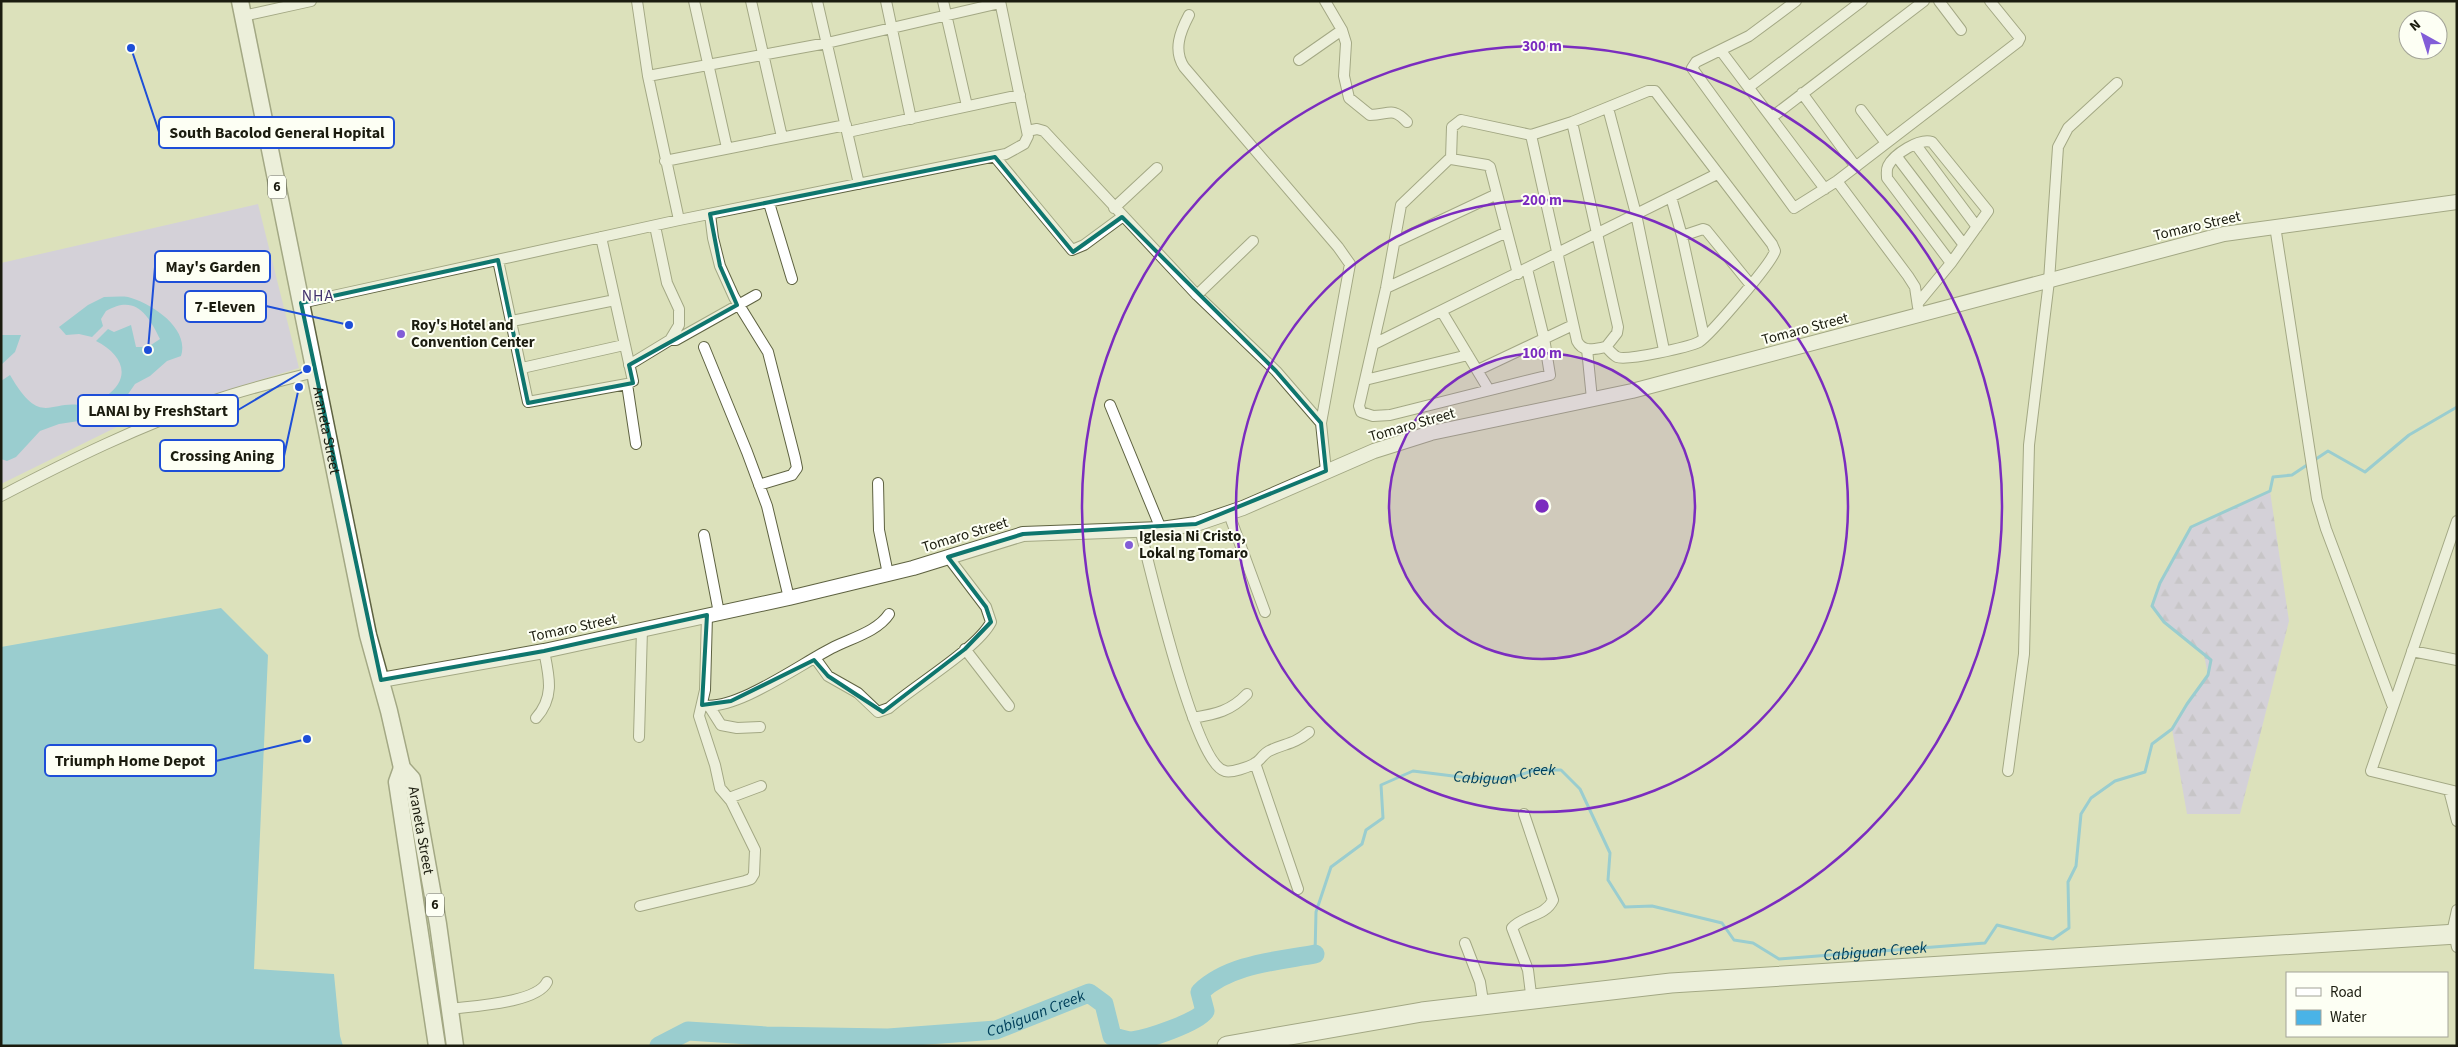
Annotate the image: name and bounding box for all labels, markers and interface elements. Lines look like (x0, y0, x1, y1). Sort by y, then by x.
north arrow (2398, 10, 2448, 60)
text: N (2406, 15, 2425, 36)
text: 300 m (1522, 36, 1562, 57)
callout: South Bacolod General Hopital (159, 117, 394, 148)
text: South Bacolod General Hopital (169, 122, 385, 144)
road number: 6 (268, 176, 286, 198)
text: 200 m (1522, 190, 1562, 211)
street label: Tomaro Street (2151, 206, 2243, 246)
callout: May's Garden (155, 251, 270, 282)
text: May's Garden (165, 256, 261, 278)
district label: NHA (302, 285, 334, 307)
callout: 7-Eleven (185, 291, 266, 322)
text: 7-Eleven (195, 296, 255, 318)
street label: Tomaro Street (1759, 307, 1851, 351)
place label: Roy's Hotel and Convention Center (411, 315, 535, 353)
marker: Roy's Hotel and Convention Center (395, 328, 407, 340)
text: 100 m (1522, 343, 1562, 364)
street label: Araneta Street (308, 385, 346, 476)
callout: LANAI by FreshStart (78, 395, 238, 426)
text: LANAI by FreshStart (88, 400, 228, 422)
street label: Tomaro Street (1366, 403, 1458, 447)
callout: Crossing Aning (160, 440, 284, 471)
text: Crossing Aning (170, 445, 275, 467)
centre of rings (1533, 497, 1551, 515)
street label: Tomaro Street (919, 512, 1011, 558)
place label: Iglesia Ni Cristo, Lokal ng Tomaro (1139, 526, 1248, 564)
marker: Iglesia Ni Cristo, Lokal ng Tomaro (1123, 539, 1135, 551)
street label: Tomaro Street (527, 608, 619, 648)
callout: Triumph Home Depot (45, 745, 216, 776)
text: Triumph Home Depot (55, 750, 205, 772)
water label: Cabiguan Creek (1452, 759, 1556, 790)
street label: Araneta Street (403, 785, 439, 876)
road number: 6 (426, 894, 444, 916)
water label: Cabiguan Creek (1823, 937, 1928, 967)
legend (2286, 972, 2448, 1037)
text: Road (2330, 982, 2362, 1003)
water label: Cabiguan Creek (986, 985, 1089, 1042)
text: Water (2330, 1007, 2367, 1028)

